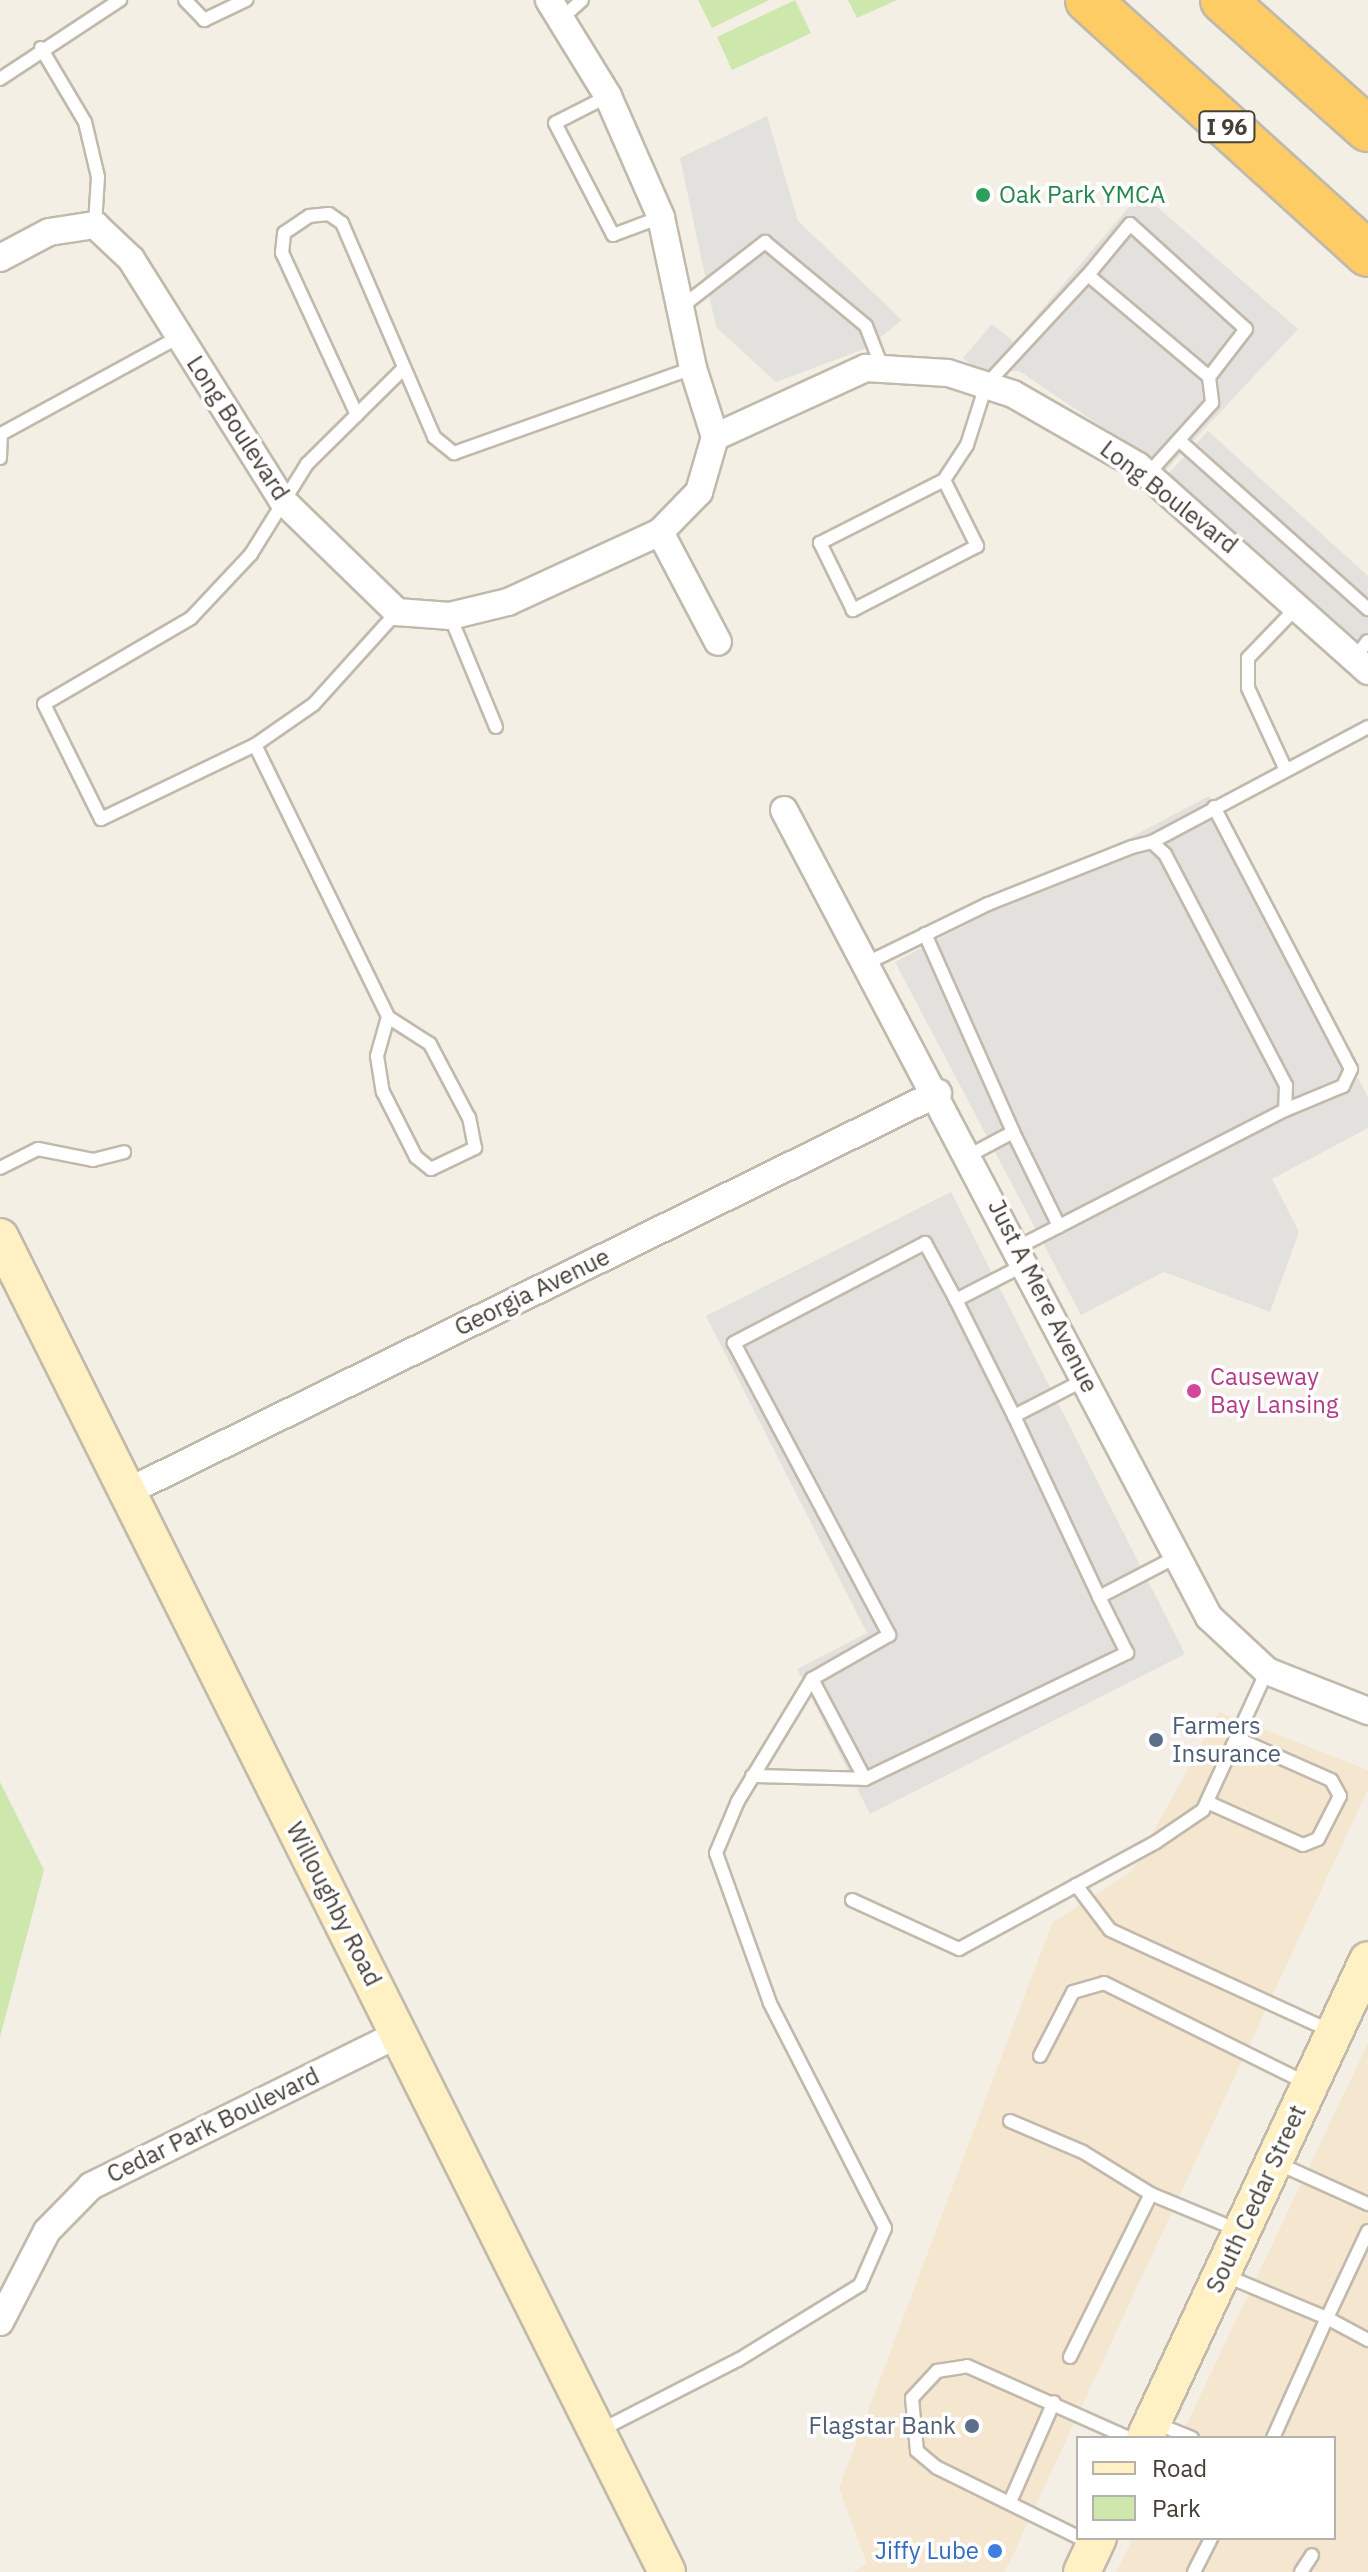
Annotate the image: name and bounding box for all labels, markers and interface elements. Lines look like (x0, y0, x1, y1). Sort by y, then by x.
road number: I 96 (1197, 109, 1257, 145)
place label: Oak Park YMCA (999, 181, 1165, 209)
marker: Oak Park YMCA (974, 186, 992, 204)
street label: Long Boulevard (181, 350, 295, 506)
street label: Long Boulevard (1095, 434, 1243, 560)
street label: Just A Mere Avenue (982, 1195, 1104, 1397)
street label: Georgia Avenue (450, 1242, 614, 1342)
place label: Causeway Bay Lansing (1210, 1363, 1338, 1419)
marker: Causeway Bay Lansing (1185, 1382, 1203, 1400)
place label: Farmers Insurance (1172, 1712, 1281, 1768)
marker: Farmers Insurance (1147, 1731, 1165, 1749)
street label: Willoughby Road (280, 1817, 388, 1991)
street label: Cedar Park Boulevard (102, 2061, 324, 2189)
street label: South Cedar Street (1200, 2101, 1312, 2297)
place label: Flagstar Bank (809, 2412, 956, 2440)
marker: Flagstar Bank (963, 2417, 981, 2435)
legend (1076, 2436, 1336, 2540)
text: Road (1152, 2452, 1207, 2484)
text: Park (1152, 2492, 1201, 2524)
place label: Jiffy Lube (875, 2537, 979, 2565)
marker: Jiffy Lube (986, 2542, 1004, 2560)

